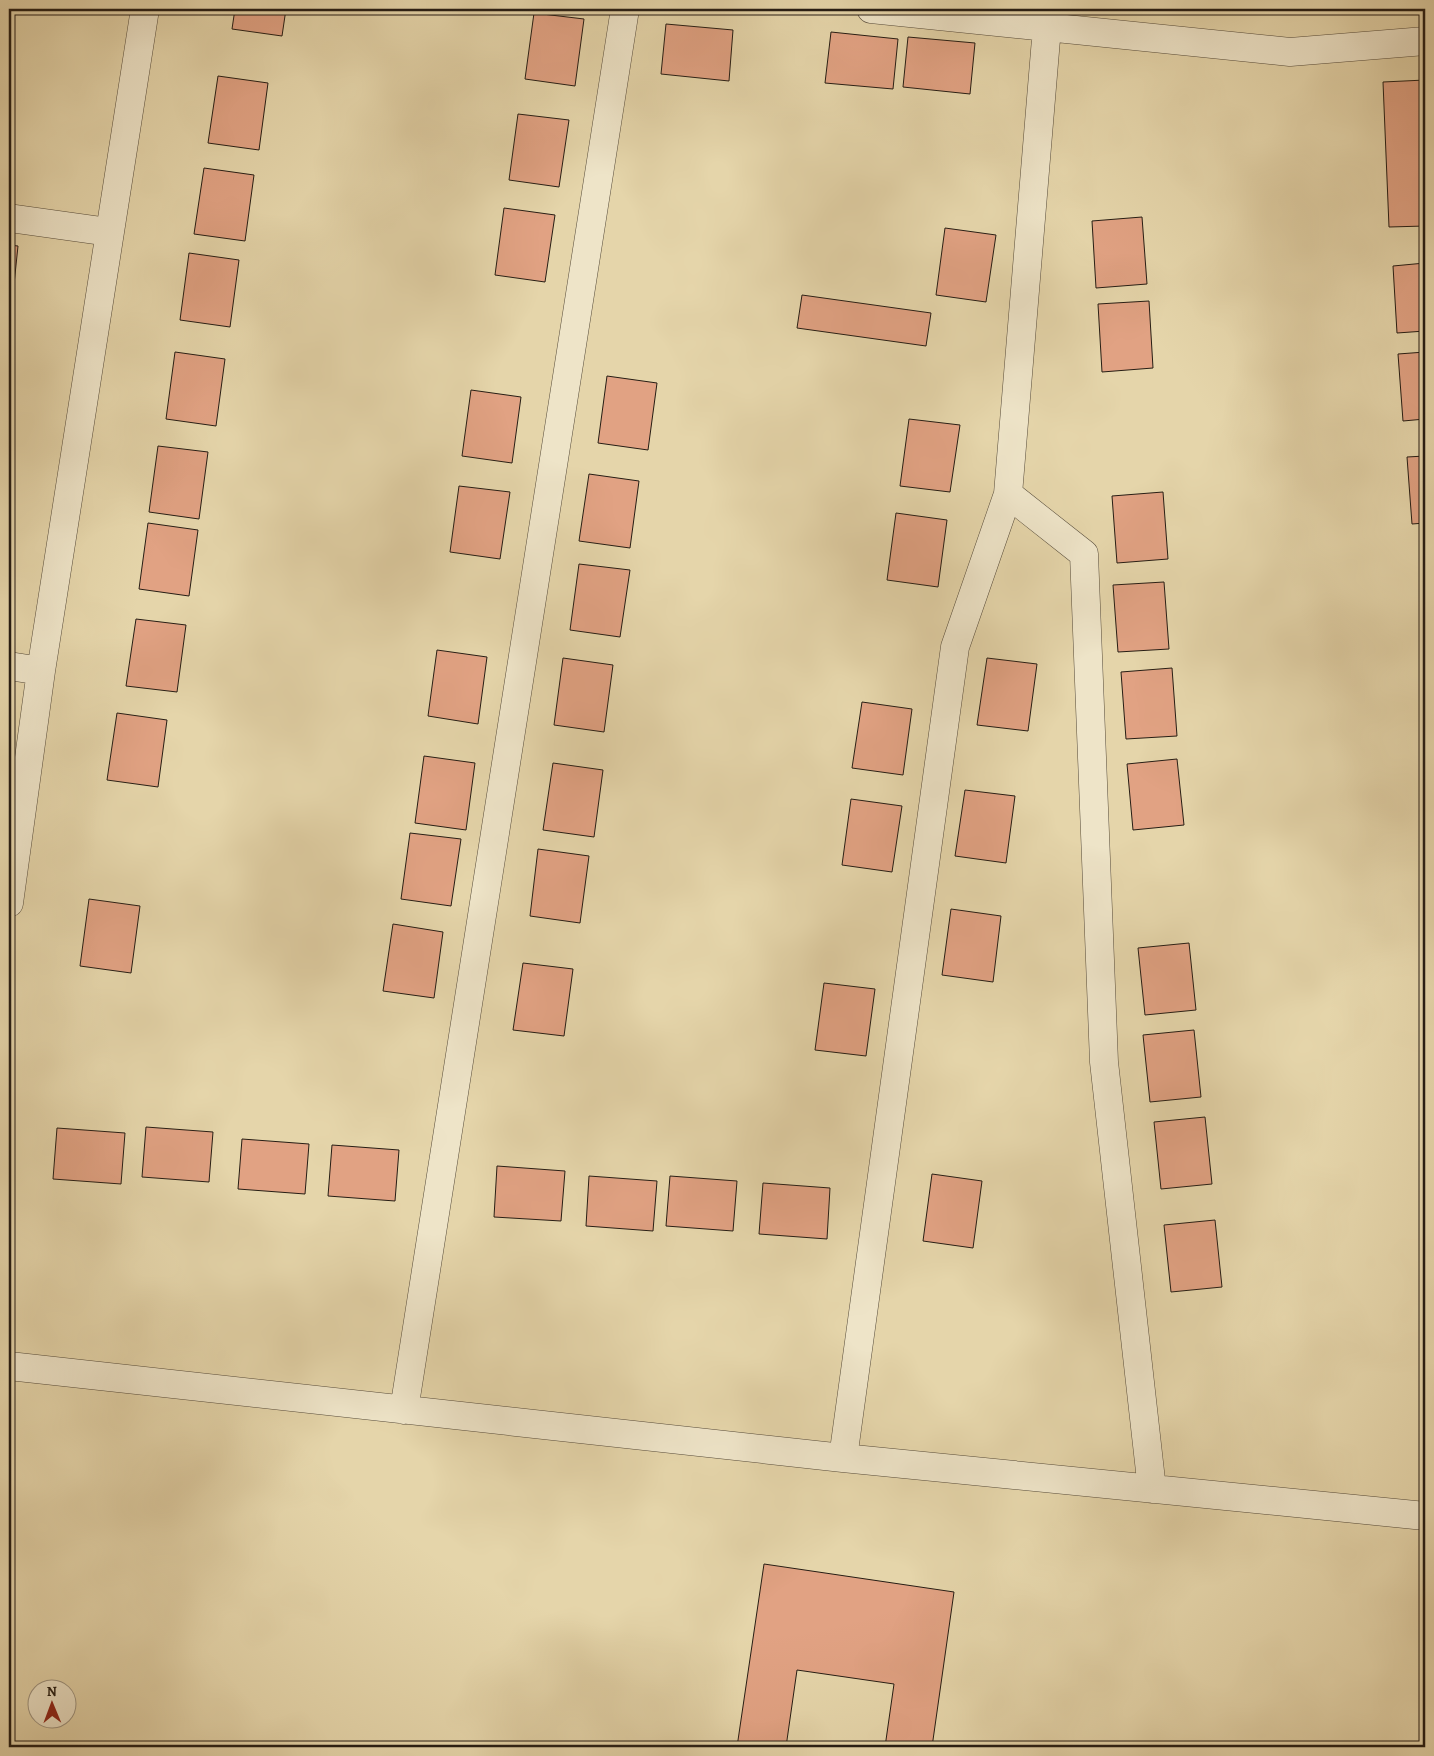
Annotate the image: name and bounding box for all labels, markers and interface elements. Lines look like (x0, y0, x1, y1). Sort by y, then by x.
north arrow (28, 1678, 78, 1728)
text: N (47, 1682, 57, 1701)

